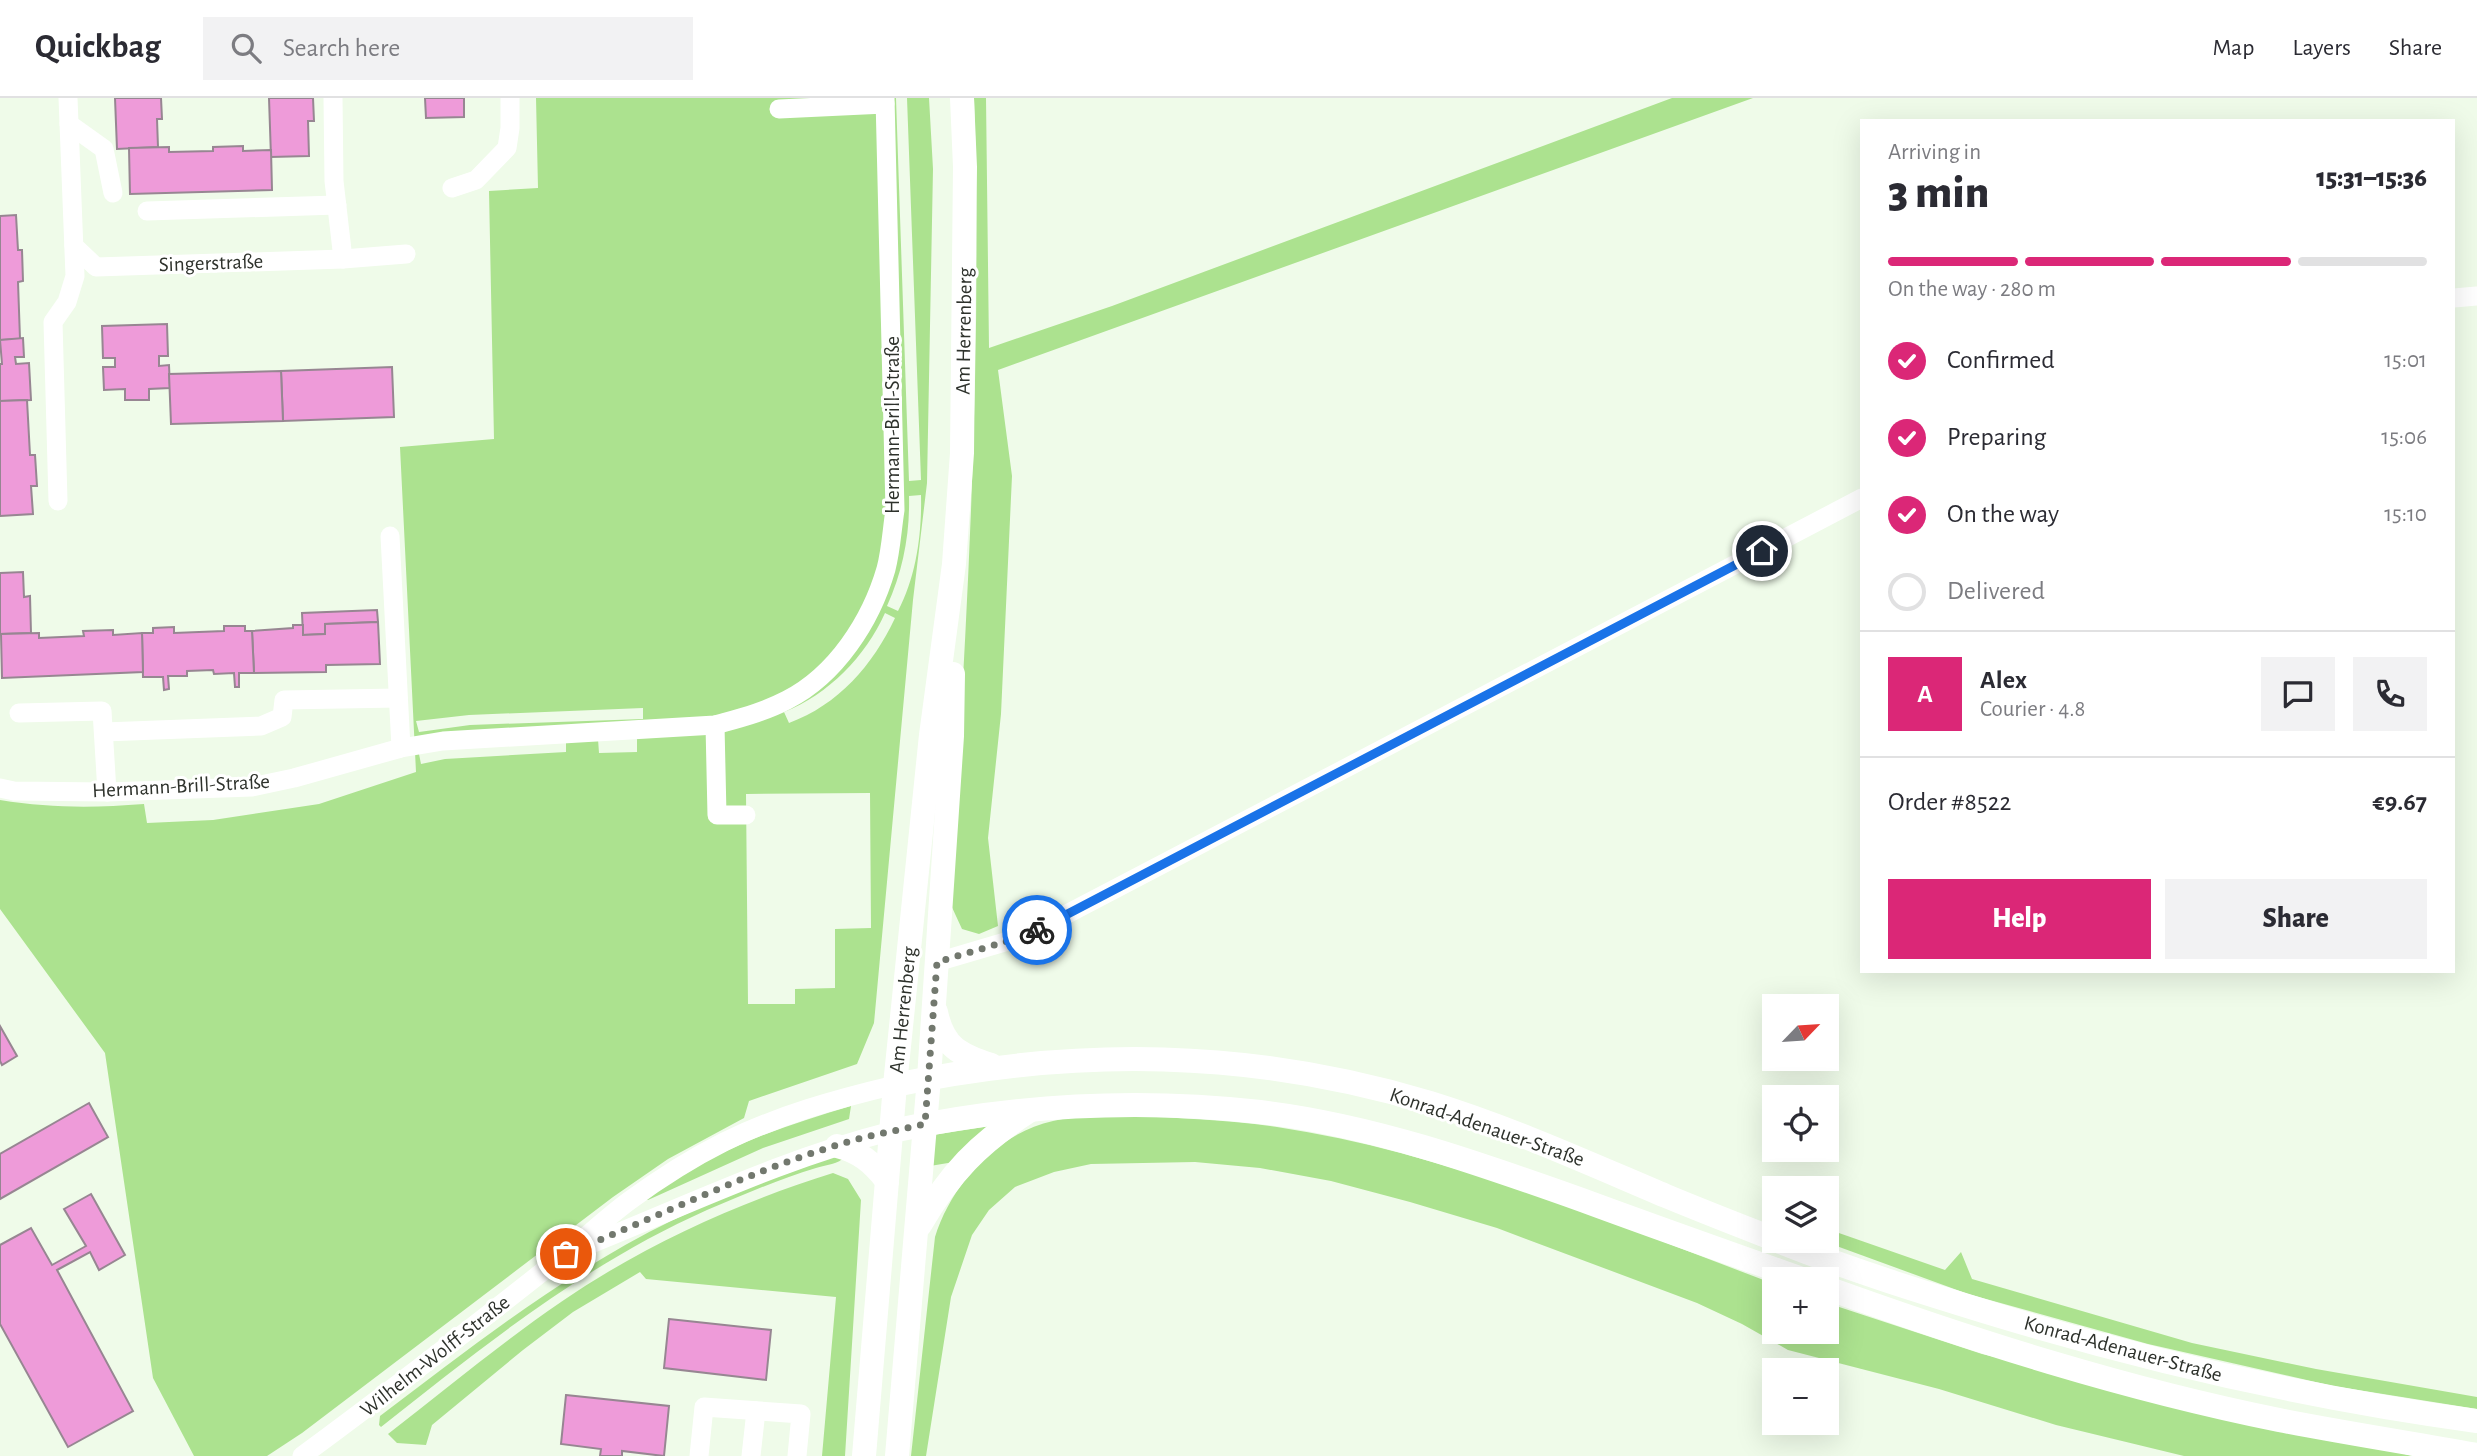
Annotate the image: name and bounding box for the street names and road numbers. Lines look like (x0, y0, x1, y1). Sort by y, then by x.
street label: Singerstraße (158, 251, 264, 275)
street label: Am Herrenberg (952, 266, 976, 395)
street label: Hermann-Brill-Straße (882, 336, 903, 514)
street label: Hermann-Brill-Straße (92, 771, 270, 801)
street label: Am Herrenberg (886, 945, 920, 1074)
street label: Konrad-Adenauer-Straße (1387, 1084, 1587, 1170)
street label: Wilhelm-Wolff-Straße (356, 1291, 514, 1421)
street label: Konrad-Adenauer-Straße (2022, 1312, 2224, 1386)

